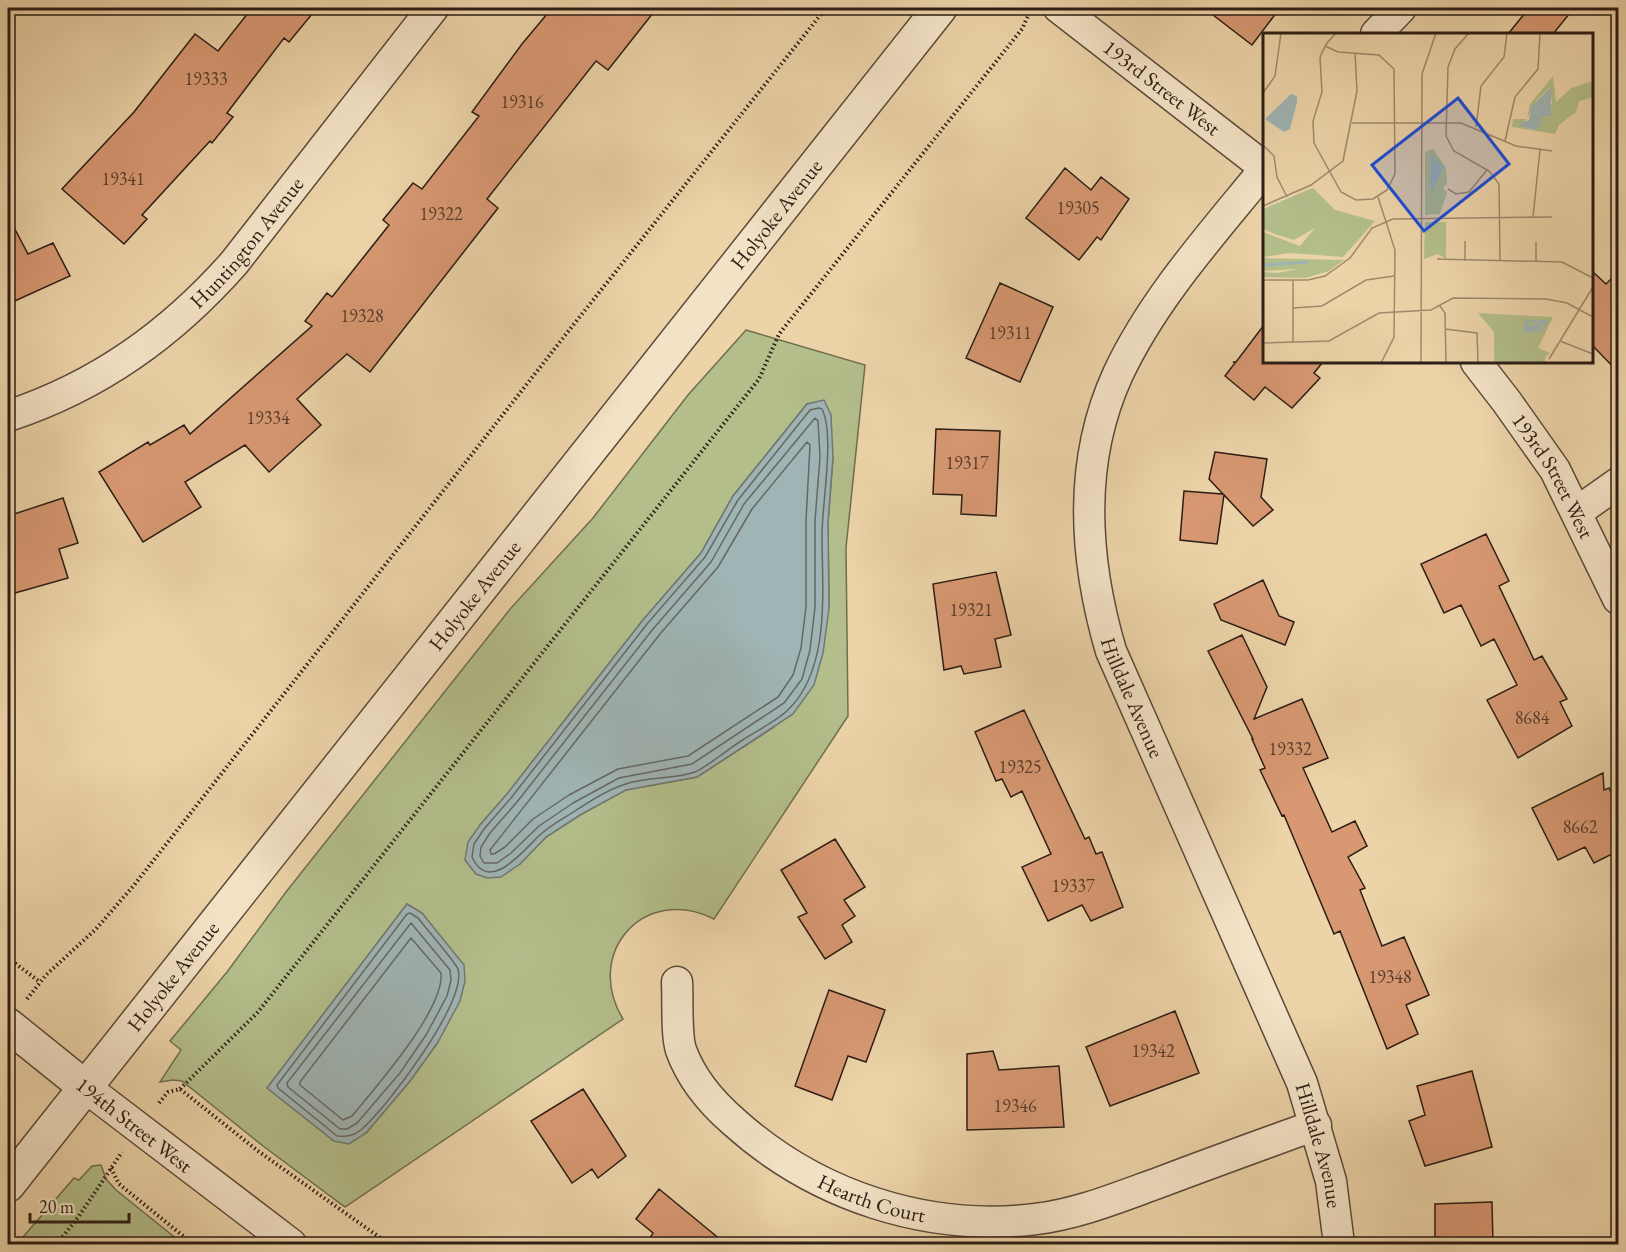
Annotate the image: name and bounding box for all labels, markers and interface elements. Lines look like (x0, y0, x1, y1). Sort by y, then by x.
street label: 193rd Street West (1098, 33, 1226, 141)
inset map (1263, 33, 1593, 363)
house number: 19333 (184, 67, 228, 90)
house number: 19316 (500, 90, 544, 113)
street label: Holyoke Avenue (724, 153, 828, 275)
house number: 19341 (101, 167, 145, 190)
street label: Huntington Avenue (184, 171, 309, 314)
house number: 19305 (1056, 196, 1100, 219)
house number: 19322 (419, 202, 463, 225)
house number: 19328 (340, 304, 384, 327)
house number: 19311 (988, 321, 1032, 344)
house number: 19334 (246, 406, 290, 429)
street label: 193rd Street West (1506, 408, 1601, 543)
house number: 19317 (945, 451, 989, 474)
street label: Holyoke Avenue (422, 534, 526, 656)
house number: 19321 (949, 598, 993, 621)
street label: Hilldale Avenue (1095, 634, 1171, 762)
house number: 8684 (1515, 706, 1550, 729)
house number: 19332 (1268, 737, 1312, 760)
house number: 19325 (998, 755, 1042, 778)
house number: 8662 (1563, 815, 1598, 838)
house number: 19337 (1051, 874, 1095, 897)
street label: Holyoke Avenue (121, 915, 225, 1037)
house number: 19348 (1368, 965, 1412, 988)
house number: 19342 (1131, 1039, 1175, 1062)
street label: 194th Street West (70, 1071, 198, 1179)
street label: Hilldale Avenue (1290, 1079, 1348, 1210)
house number: 19346 (993, 1094, 1037, 1117)
street label: Hearth Court (813, 1168, 928, 1229)
scale bar (30, 1186, 129, 1224)
text: 20 m (39, 1195, 74, 1218)

